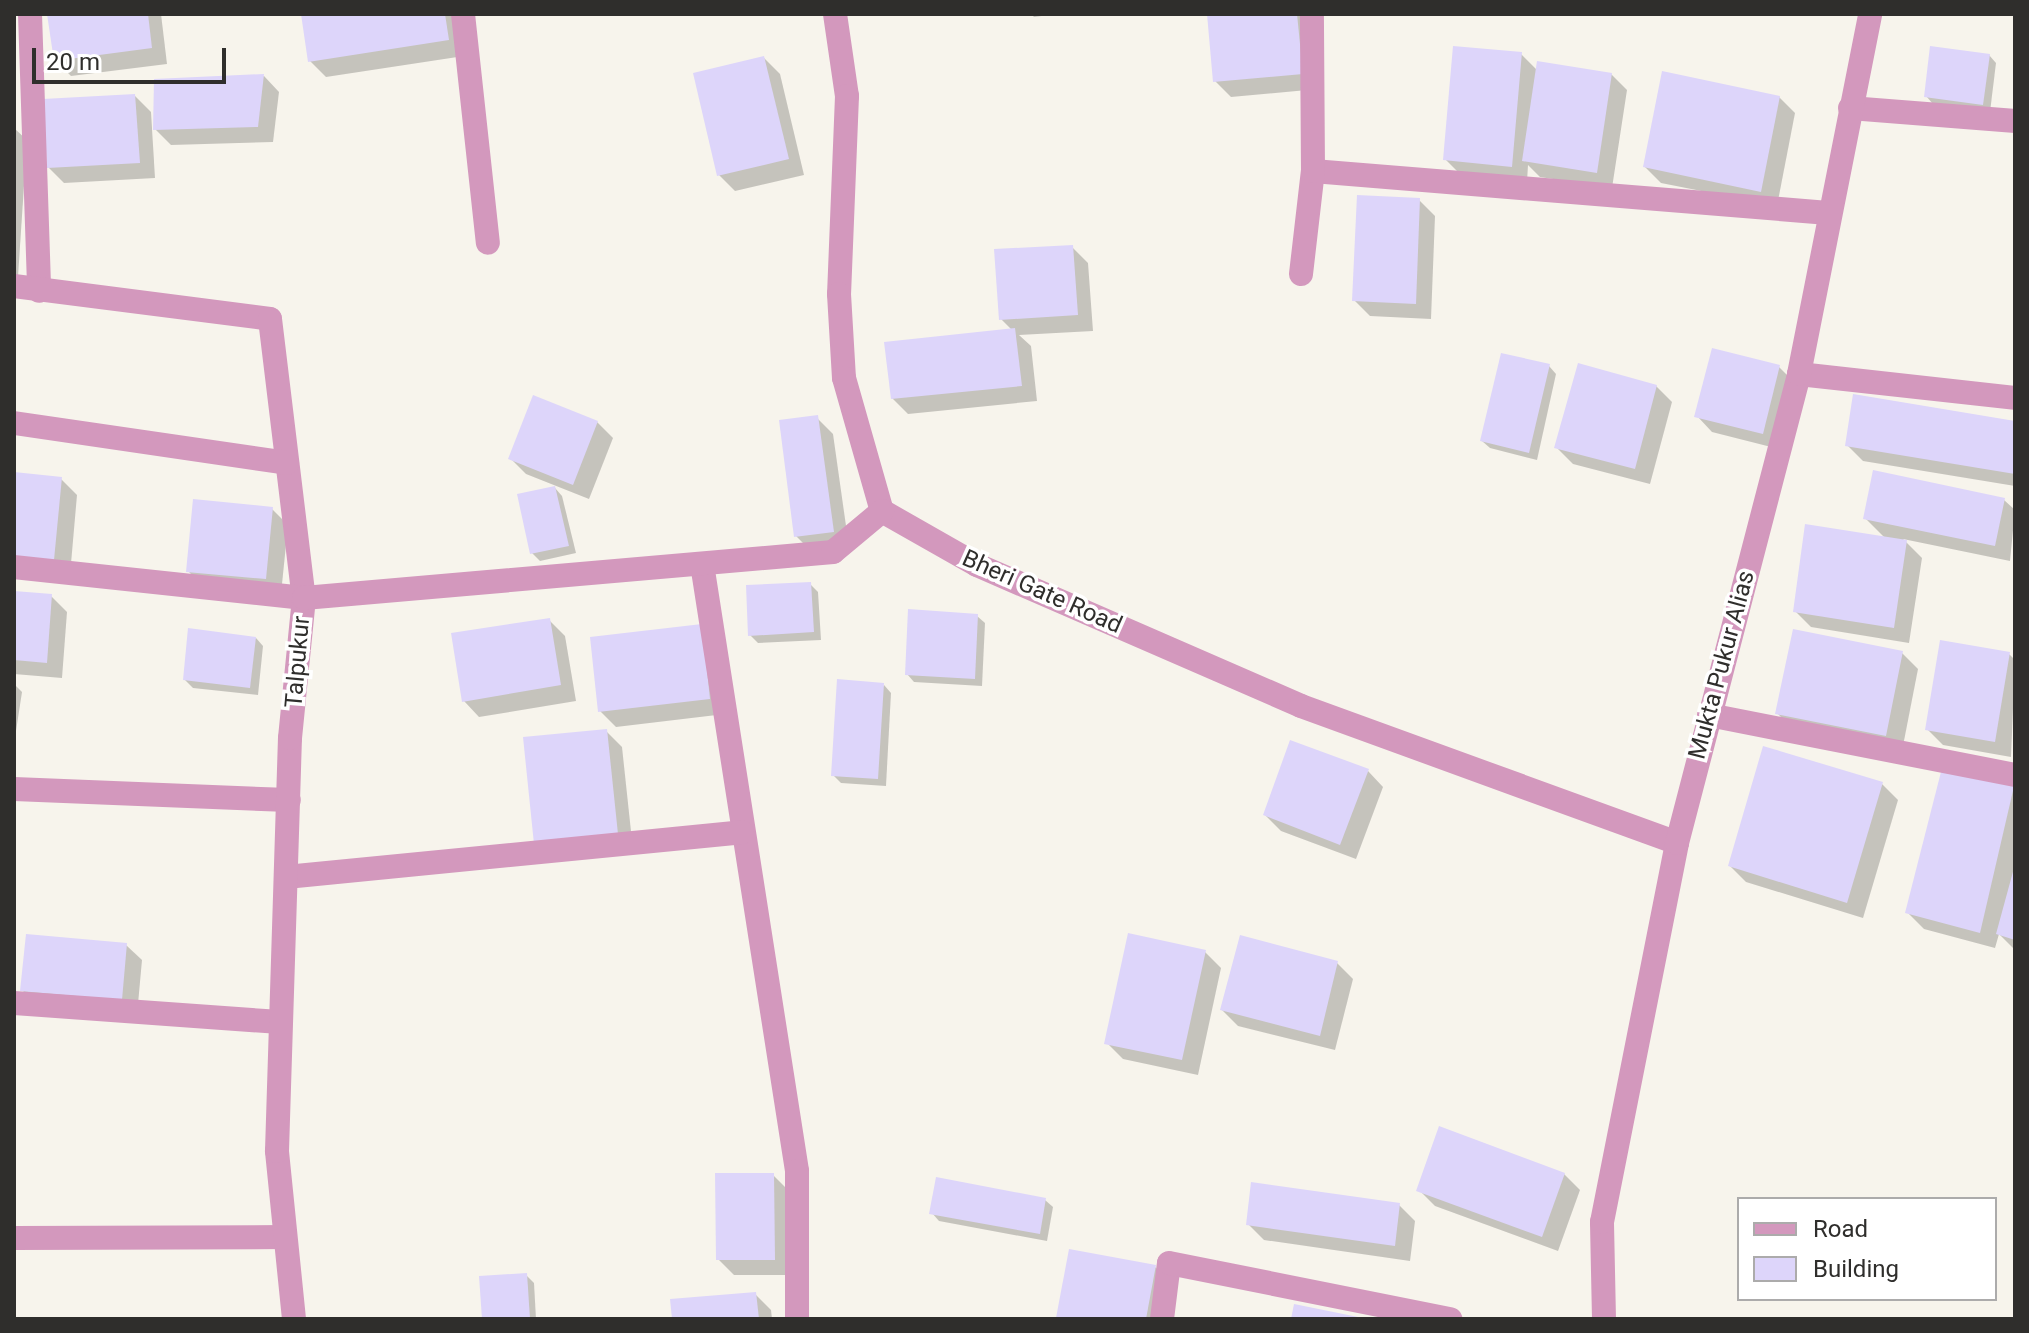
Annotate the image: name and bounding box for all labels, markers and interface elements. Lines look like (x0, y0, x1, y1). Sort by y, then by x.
scale bar (36, 32, 230, 82)
text: 20 m (46, 48, 100, 76)
street label: Bheri Gate Road (958, 544, 1126, 640)
street label: Mukta Pukur Alias (1683, 568, 1761, 762)
street label: Talpukur (280, 615, 316, 709)
legend (1737, 1197, 1997, 1301)
text: Road (1813, 1215, 1868, 1243)
text: Building (1813, 1255, 1899, 1283)

